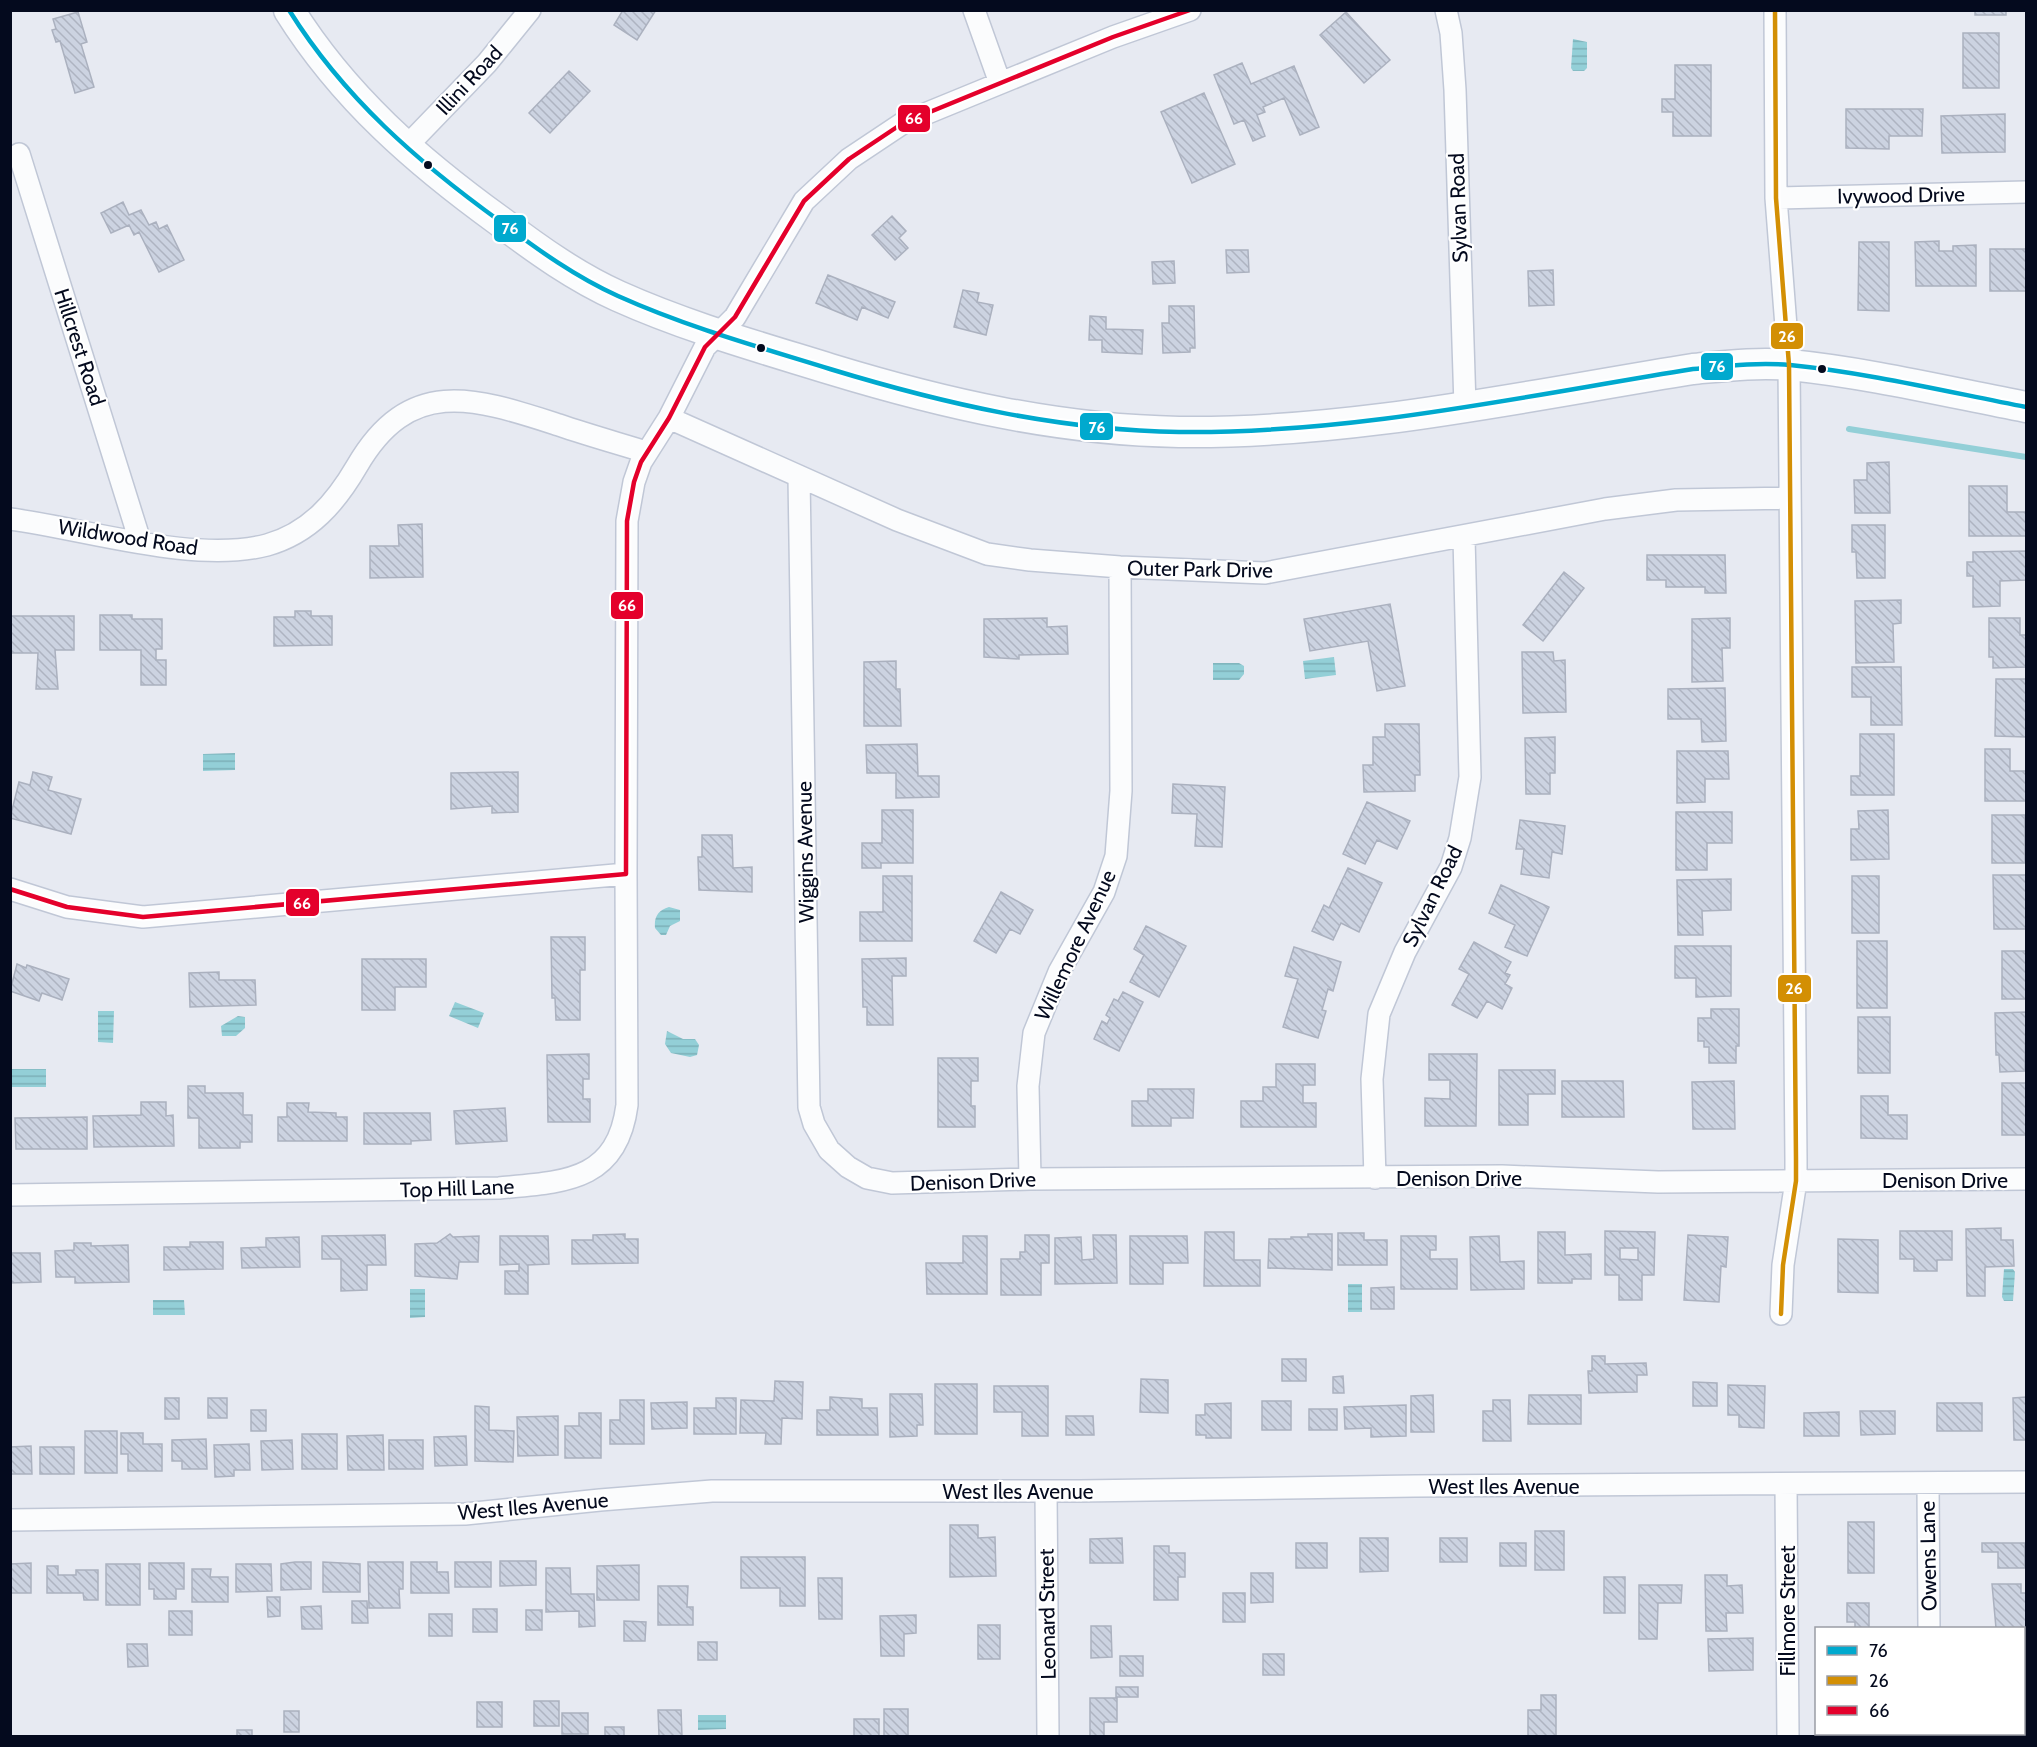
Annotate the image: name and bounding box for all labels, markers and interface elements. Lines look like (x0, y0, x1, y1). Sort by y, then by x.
street label: Illini Road (431, 40, 507, 120)
line badge: 66 (897, 104, 931, 133)
text: 66 (905, 109, 923, 128)
street label: Sylvan Road (1444, 153, 1472, 263)
unlabelled marker (422, 159, 434, 171)
street label: Ivywood Drive (1837, 181, 1965, 209)
line badge: 76 (493, 214, 527, 243)
text: 76 (502, 219, 518, 238)
street label: Hillcrest Road (49, 285, 111, 409)
line badge: 26 (1770, 322, 1804, 350)
text: 26 (1778, 327, 1796, 346)
unlabelled marker (755, 342, 767, 354)
line badge: 76 (1700, 352, 1734, 381)
text: 76 (1709, 357, 1725, 376)
unlabelled marker (1816, 363, 1828, 375)
line badge: 76 (1079, 412, 1114, 441)
text: 76 (1089, 418, 1105, 437)
street label: Wildwood Road (56, 514, 200, 560)
street label: Outer Park Drive (1127, 555, 1273, 583)
line badge: 66 (610, 591, 644, 620)
text: 66 (618, 596, 636, 615)
street label: Wiggins Avenue (791, 781, 819, 923)
street label: Sylvan Road (1397, 841, 1467, 951)
street label: Willemore Avenue (1029, 866, 1121, 1024)
line badge: 66 (285, 888, 320, 917)
text: 66 (293, 894, 311, 913)
line badge: 26 (1777, 974, 1812, 1003)
text: 26 (1785, 979, 1803, 998)
street label: Denison Drive (910, 1166, 1037, 1196)
street label: Denison Drive (1396, 1166, 1522, 1191)
street label: Denison Drive (1882, 1168, 2008, 1193)
street label: Top Hill Lane (399, 1174, 515, 1202)
street label: West Iles Avenue (1428, 1474, 1580, 1499)
street label: West Iles Avenue (942, 1479, 1094, 1504)
street label: West Iles Avenue (457, 1487, 610, 1525)
street label: Owens Lane (1915, 1500, 1941, 1611)
street label: Fillmore Street (1775, 1546, 1800, 1676)
street label: Leonard Street (1033, 1548, 1061, 1680)
legend (1815, 1627, 2025, 1735)
text: 76 (1869, 1640, 1888, 1662)
text: 26 (1869, 1670, 1889, 1692)
text: 66 (1869, 1700, 1889, 1722)

